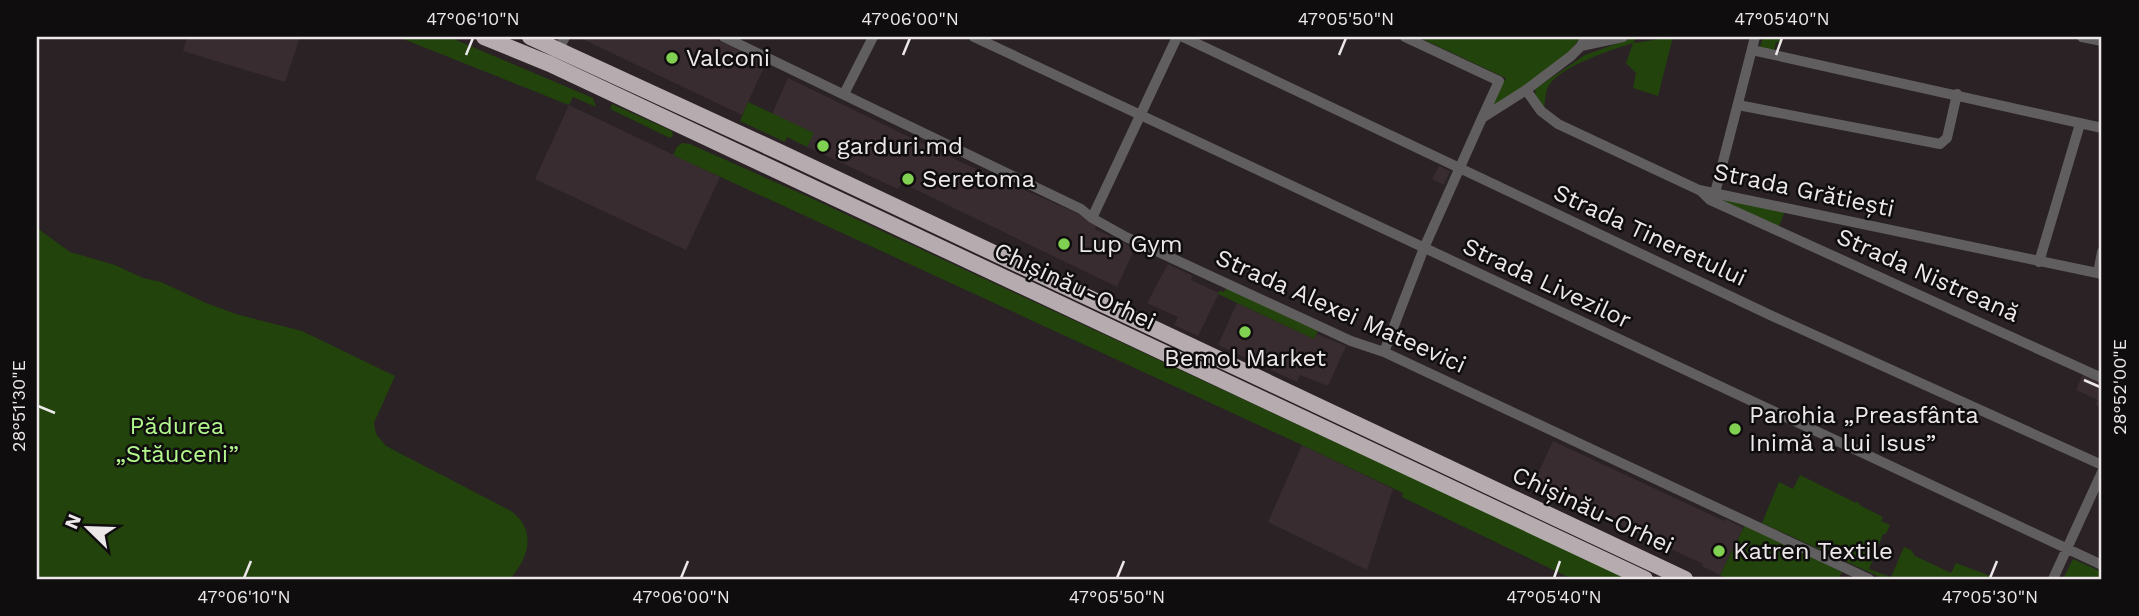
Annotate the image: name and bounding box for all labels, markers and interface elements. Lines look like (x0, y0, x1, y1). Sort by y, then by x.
text: 47°06'10"N (426, 8, 520, 29)
text: 47°06'00"N (861, 8, 959, 29)
text: 47°05'50"N (1298, 8, 1394, 29)
text: 47°05'40"N (1734, 8, 1830, 29)
place label: Valconi (686, 44, 770, 72)
marker: Valconi (664, 50, 680, 66)
place label: garduri.md (837, 132, 963, 160)
marker: garduri.md (815, 138, 831, 154)
street label: Strada Grătiești (1711, 157, 1897, 223)
place label: Seretoma (922, 165, 1035, 193)
marker: Seretoma (900, 171, 916, 187)
street label: Strada Tineretului (1549, 178, 1751, 292)
street label: Strada Nistreană (1832, 222, 2024, 328)
place label: Lup Gym (1078, 230, 1183, 258)
street label: Strada Livezilor (1458, 232, 1636, 334)
street label: Chișinău-Orhei (990, 236, 1160, 336)
marker: Lup Gym (1056, 236, 1072, 252)
street label: Strada Alexei Mateevici (1212, 243, 1470, 379)
marker: Bemol Market (1237, 324, 1253, 340)
text: 28°52'00"E (2109, 339, 2130, 435)
place label: Bemol Market (1164, 344, 1326, 372)
text: 28°51'30"E (8, 360, 29, 452)
place label: Parohia „Preasfânta Inimă a lui Isus” (1749, 401, 1979, 457)
park label: Pădurea „Stăuceni” (115, 412, 239, 468)
marker: Parohia „Preasfânta Inimă a lui Isus” (1727, 421, 1743, 437)
street label: Chișinău-Orhei (1508, 460, 1678, 560)
north arrow (52, 494, 122, 564)
text: N (59, 511, 86, 533)
place label: Katren Textile (1733, 537, 1893, 565)
marker: Katren Textile (1711, 543, 1727, 559)
text: 47°06'10"N (197, 586, 291, 607)
text: 47°06'00"N (632, 586, 730, 607)
text: 47°05'50"N (1069, 586, 1165, 607)
text: 47°05'40"N (1506, 586, 1602, 607)
text: 47°05'30"N (1942, 586, 2038, 607)

